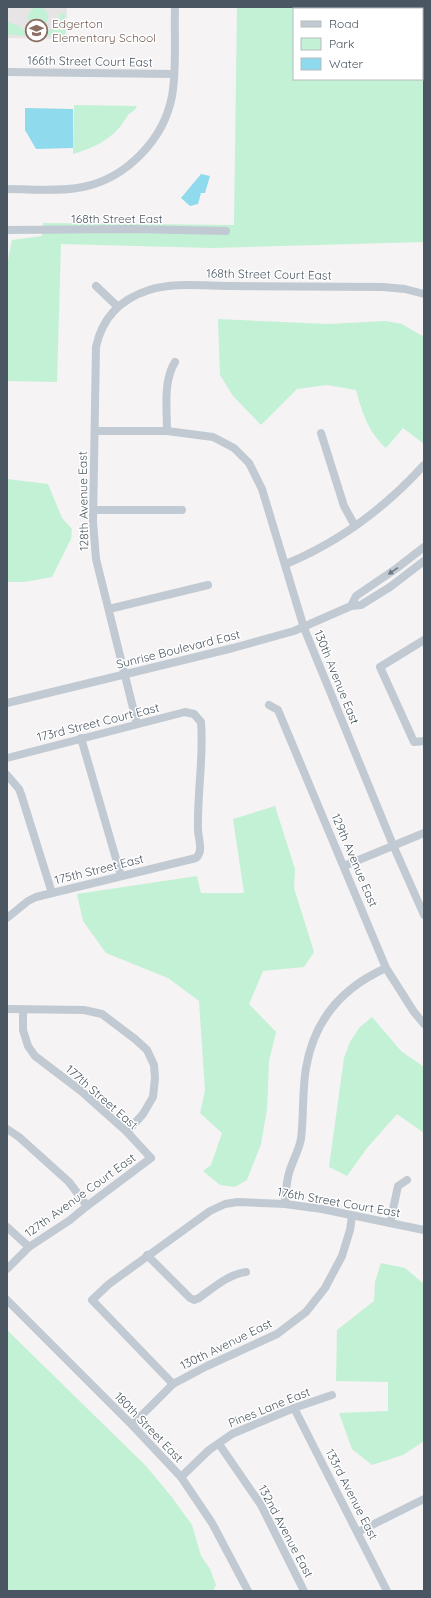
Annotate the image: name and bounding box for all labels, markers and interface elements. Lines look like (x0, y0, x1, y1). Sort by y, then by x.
legend (293, 8, 423, 80)
place label: Edgerton Elementary School (52, 16, 156, 45)
text: Road (329, 16, 359, 31)
school or university icon: Edgerton Elementary School (24, 17, 50, 43)
text: Park (329, 36, 354, 51)
street label: 166th Street Court East (27, 52, 153, 70)
text: Water (329, 56, 364, 71)
street label: 168th Street East (71, 211, 163, 226)
street label: 168th Street Court East (206, 265, 332, 283)
street label: 128th Avenue East (75, 451, 91, 551)
one-way arrow (388, 567, 399, 575)
street label: Sunrise Boulevard East (115, 626, 241, 672)
street label: 130th Avenue East (311, 628, 363, 726)
street label: 173rd Street Court East (35, 700, 161, 744)
street label: 129th Avenue East (329, 811, 381, 909)
street label: 175th Street East (53, 851, 145, 887)
street label: 177th Street East (63, 1062, 141, 1132)
street label: 127th Avenue Court East (22, 1150, 138, 1240)
street label: 176th Street Court East (276, 1184, 402, 1220)
street label: 130th Avenue East (178, 1315, 274, 1373)
street label: Pines Lane East (226, 1384, 312, 1430)
street label: 180th Street East (112, 1389, 186, 1465)
street label: 133rd Avenue East (323, 1446, 381, 1542)
street label: 132nd Avenue East (255, 1482, 317, 1580)

